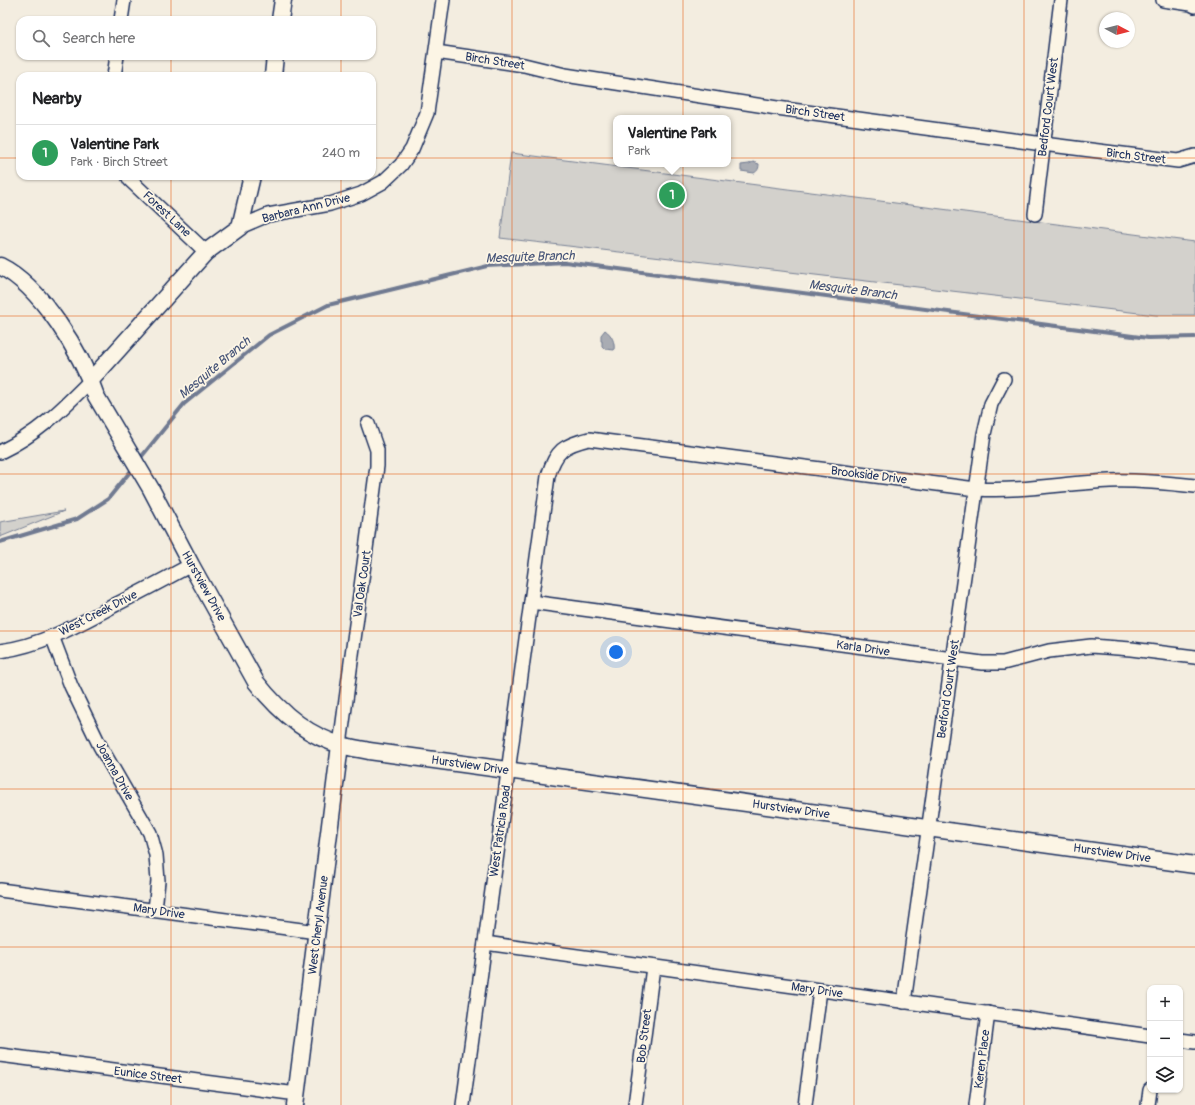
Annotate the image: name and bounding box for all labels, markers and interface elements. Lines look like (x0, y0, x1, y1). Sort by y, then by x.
north arrow (1099, 12, 1135, 48)
search box (16, 16, 376, 60)
icon: search (30, 27, 52, 49)
text: Search here (62, 29, 135, 48)
street label: Birch Street (464, 49, 526, 74)
street label: Bedford Court West (1035, 57, 1062, 157)
text: Nearby (32, 88, 81, 109)
street label: Birch Street (784, 102, 846, 125)
popup (613, 115, 731, 167)
text: Valentine Park (628, 124, 716, 143)
text: Valentine Park (70, 135, 159, 154)
text: Park (628, 143, 650, 159)
text: 1 (42, 145, 48, 161)
text: 240 m (322, 145, 360, 161)
street label: Birch Street (1105, 145, 1167, 168)
text: Park · Birch Street (70, 154, 168, 170)
pin: 1 (659, 180, 685, 210)
street label: Forest Lane (139, 188, 194, 241)
street label: Barbara Ann Drive (261, 190, 352, 227)
water label: Mesquite Branch (485, 247, 576, 267)
water label: Mesquite Branch (808, 277, 899, 303)
water label: Mesquite Branch (176, 333, 254, 402)
street label: Brookside Drive (830, 463, 908, 488)
street label: Hurstview Drive (178, 549, 229, 624)
street label: Val Oak Court (350, 549, 375, 619)
street label: West Creek Drive (57, 587, 140, 640)
street label: Karla Drive (835, 637, 891, 660)
street label: Bedford Court West (934, 639, 963, 739)
your location (606, 642, 626, 662)
street label: Joanna Drive (92, 739, 137, 803)
street label: Hurstview Drive (430, 753, 510, 778)
street label: West Patricia Road (487, 784, 514, 878)
street label: Hurstview Drive (751, 797, 831, 822)
street label: Hurstview Drive (1072, 841, 1152, 866)
street label: West Cheryl Avenue (305, 875, 332, 975)
street label: Mary Drive (132, 900, 186, 923)
street label: Mary Drive (790, 979, 844, 1002)
map controls (1147, 985, 1183, 1093)
button: + (1147, 985, 1183, 1021)
street label: Bob Street (634, 1008, 655, 1064)
button: − (1147, 1021, 1183, 1057)
street label: Keren Place (971, 1029, 994, 1089)
button: layers (1147, 1057, 1183, 1093)
street label: Eunice Street (113, 1064, 183, 1087)

